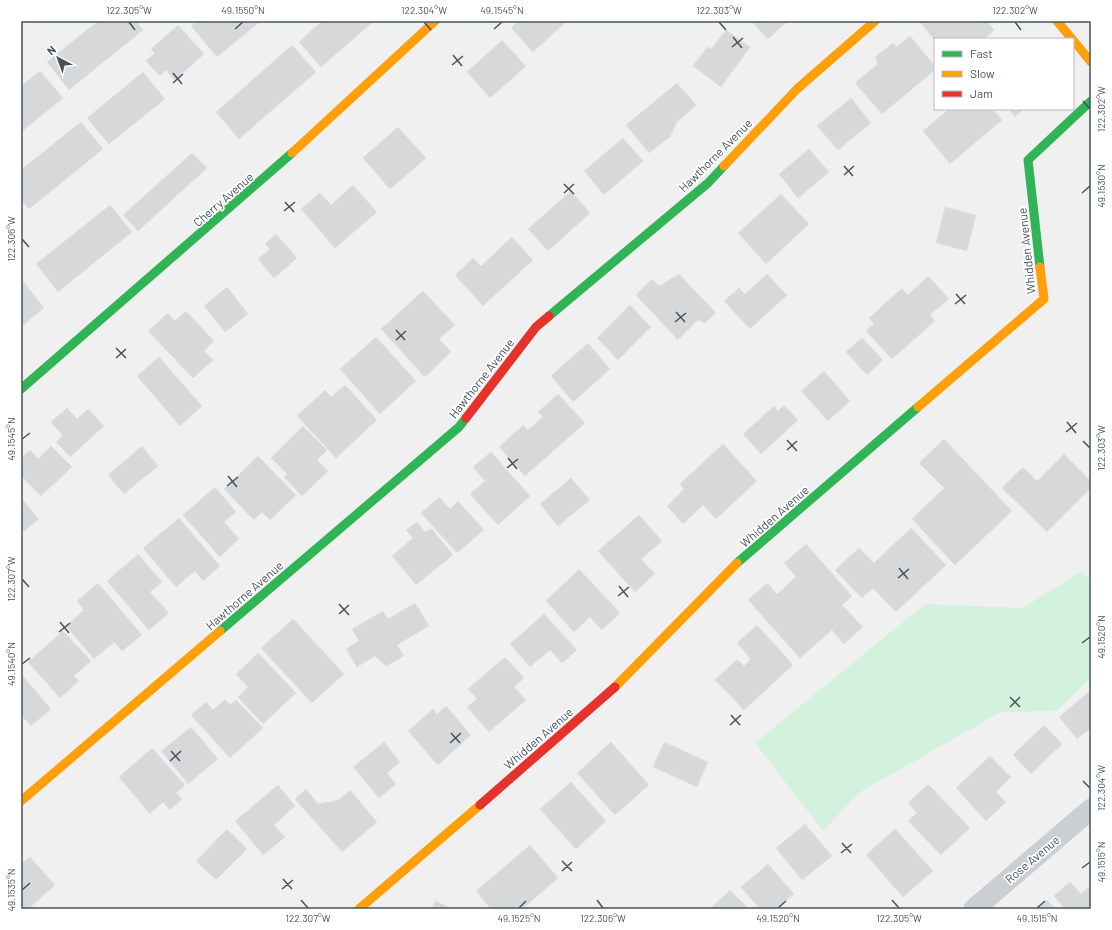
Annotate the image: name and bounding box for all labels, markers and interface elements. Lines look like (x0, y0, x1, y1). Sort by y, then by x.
text: 122.305°W (106, 4, 152, 16)
text: 49.1550°N (221, 4, 265, 16)
text: 122.304°W (401, 4, 447, 16)
text: 49.1545°N (480, 4, 524, 16)
text: 122.303°W (696, 4, 742, 16)
text: 122.302°W (992, 4, 1038, 16)
north arrow (38, 38, 78, 78)
legend (934, 38, 1074, 110)
text: N (44, 43, 58, 57)
text: Fast (970, 46, 993, 60)
text: Slow (970, 66, 995, 80)
text: Jam (970, 86, 993, 100)
text: 122.302°W (1095, 86, 1107, 132)
street label: Hawthorne Avenue (676, 116, 754, 194)
text: 49.1530°N (1095, 164, 1107, 208)
street label: Cherry Avenue (190, 169, 256, 229)
street label: Whidden Avenue (1015, 207, 1037, 295)
text: 122.306°W (5, 216, 17, 262)
street label: Hawthorne Avenue (445, 335, 517, 421)
text: 49.1545°N (5, 417, 17, 461)
text: 122.303°W (1095, 425, 1107, 471)
street label: Whidden Avenue (737, 482, 811, 550)
text: 122.307°W (5, 556, 17, 602)
street label: Hawthorne Avenue (203, 558, 285, 632)
text: 49.1520°N (1095, 615, 1107, 659)
text: 49.1540°N (5, 642, 17, 686)
street label: Whidden Avenue (501, 704, 575, 772)
text: 122.304°W (1095, 765, 1107, 811)
street label: Rose Avenue (1002, 832, 1062, 886)
text: 49.1515°N (1095, 841, 1107, 883)
text: 49.1535°N (5, 869, 17, 912)
text: 122.307°W (285, 912, 331, 924)
text: 49.1525°N (497, 912, 541, 924)
text: 122.306°W (580, 912, 626, 924)
text: 49.1520°N (756, 912, 800, 924)
text: 122.305°W (876, 912, 922, 924)
text: 49.1515°N (1016, 912, 1058, 924)

